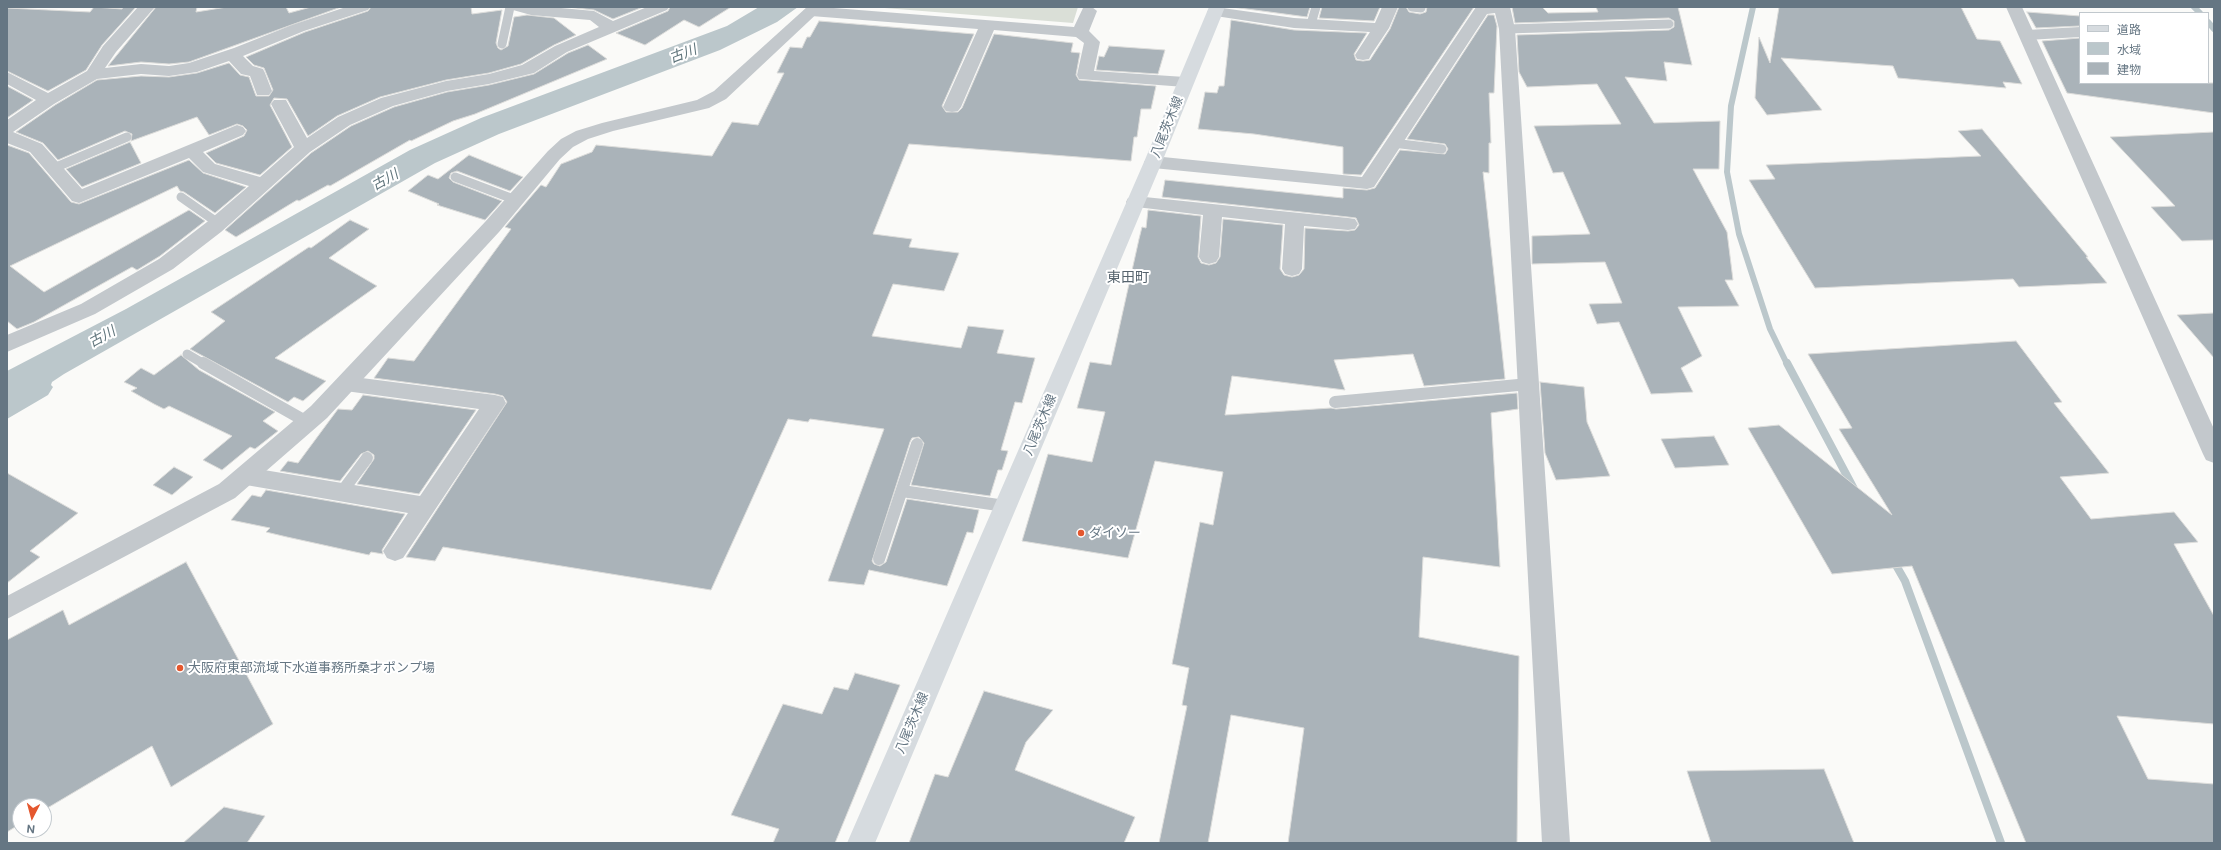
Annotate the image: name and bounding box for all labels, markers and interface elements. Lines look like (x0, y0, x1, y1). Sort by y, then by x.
legend (2079, 12, 2209, 84)
text: 道路 (2117, 23, 2141, 37)
water label: 古川 (667, 41, 699, 67)
text: 水域 (2117, 43, 2141, 57)
text: 建物 (2117, 63, 2141, 77)
street label: 八尾茨木線 (1148, 94, 1186, 160)
water label: 古川 (369, 166, 401, 194)
district label: 東田町 (1107, 270, 1149, 286)
water label: 古川 (86, 323, 118, 351)
street label: 八尾茨木線 (1020, 392, 1060, 458)
place label: ダイソー (1089, 525, 1141, 541)
marker: ダイソー (1076, 528, 1086, 538)
place label: 大阪府東部流域下水道事務所桑才ポンプ場 (188, 660, 435, 676)
marker: 大阪府東部流域下水道事務所桑才ポンプ場 (175, 663, 185, 673)
street label: 八尾茨木線 (892, 690, 932, 756)
north arrow (12, 798, 52, 838)
text: N (26, 823, 36, 835)

